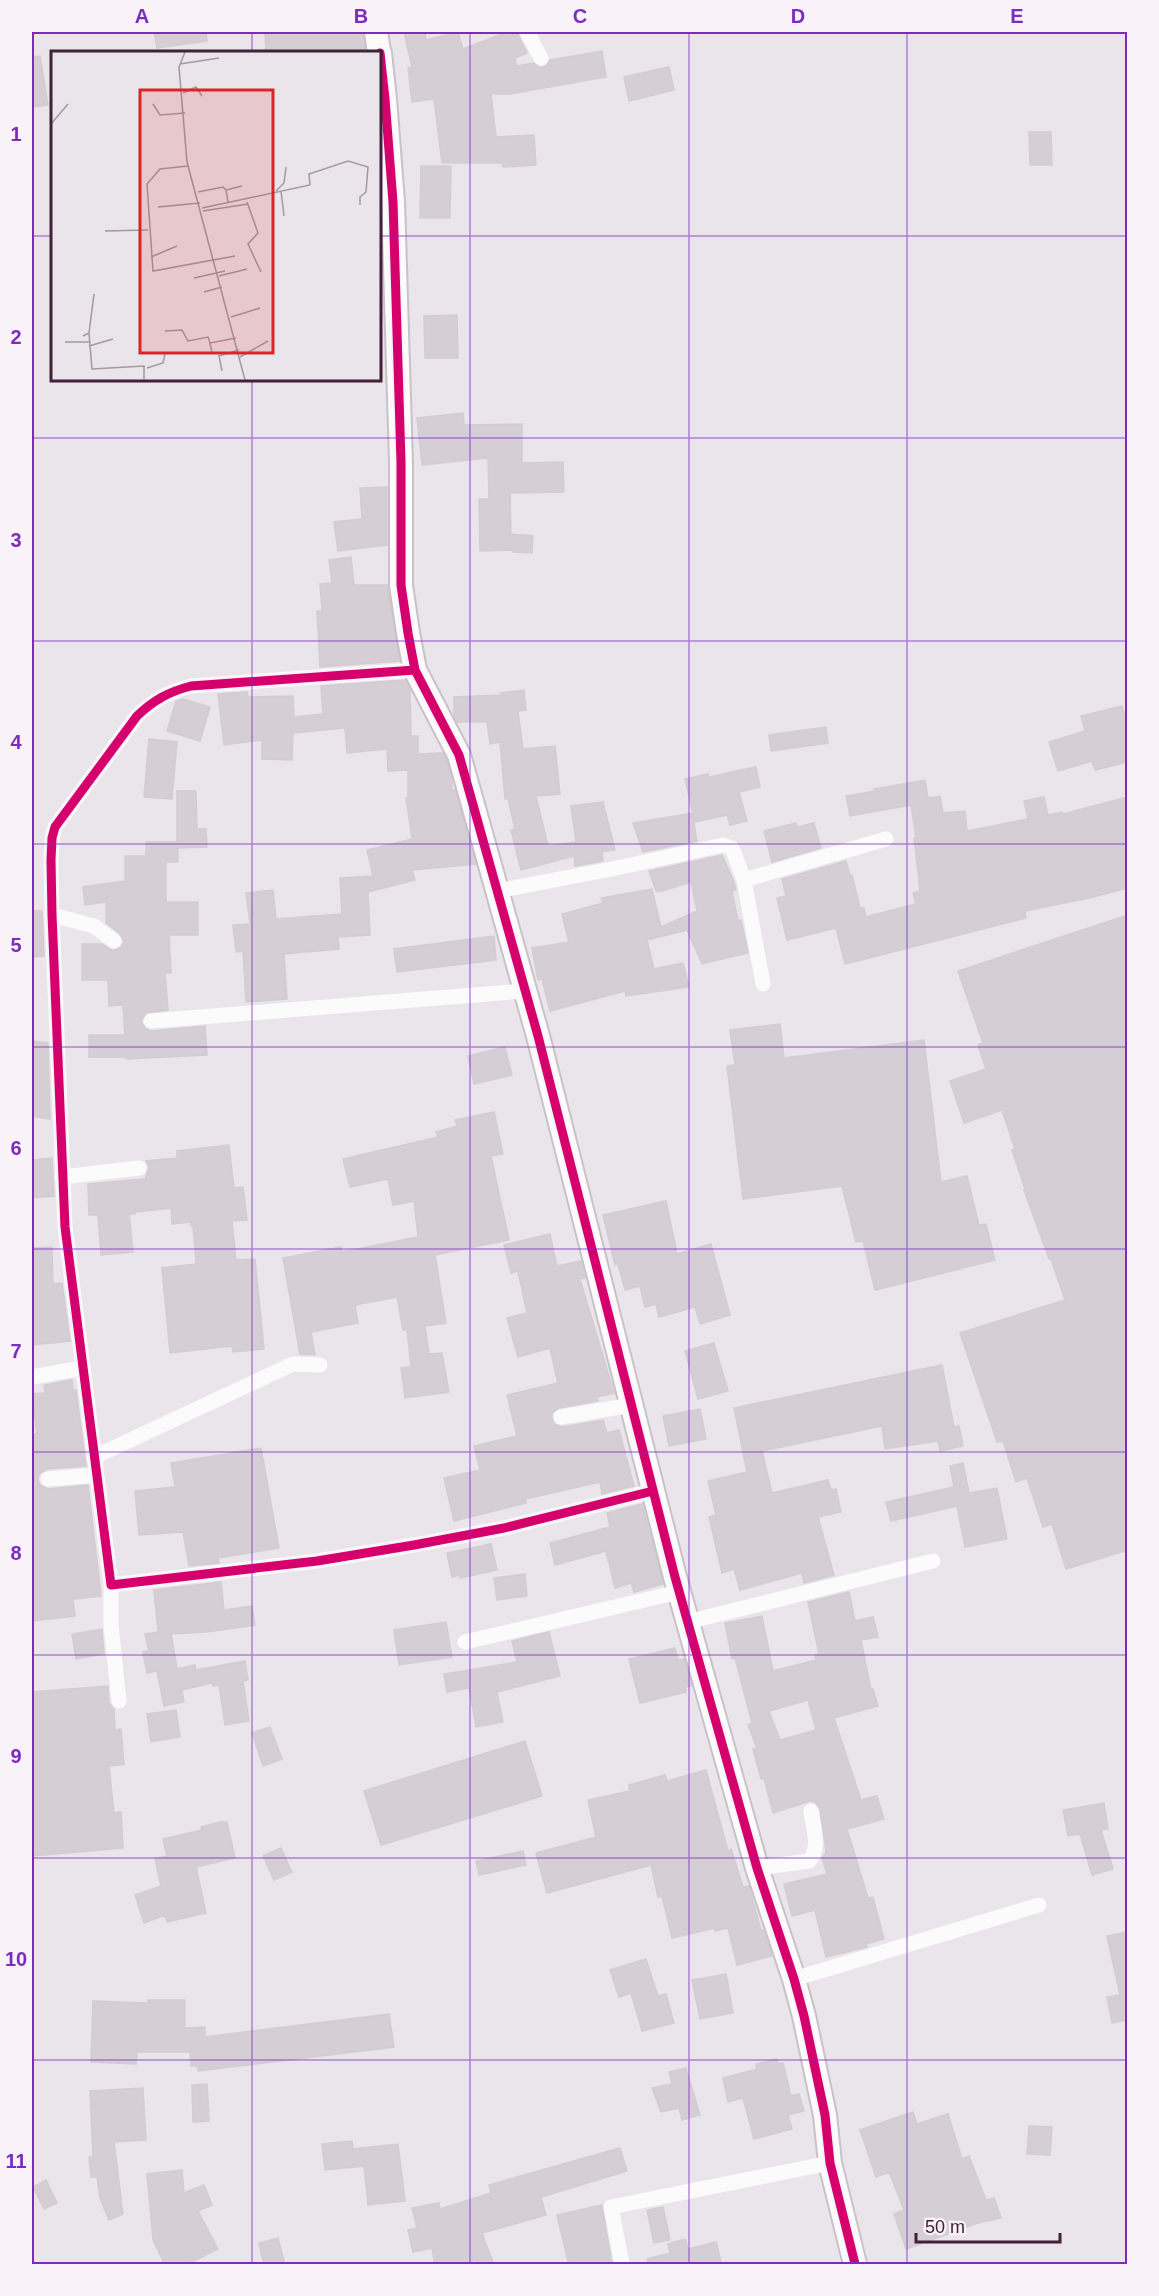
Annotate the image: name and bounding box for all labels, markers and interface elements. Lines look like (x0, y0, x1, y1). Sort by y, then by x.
text: A (135, 5, 149, 27)
text: B (354, 5, 368, 27)
text: C (573, 5, 587, 27)
text: D (791, 5, 805, 27)
text: E (1010, 5, 1024, 27)
inset map (51, 51, 381, 381)
text: 1 (10, 123, 22, 145)
text: 2 (10, 326, 22, 348)
text: 3 (10, 529, 22, 551)
text: 4 (10, 731, 22, 753)
text: 5 (10, 934, 22, 956)
text: 6 (10, 1137, 22, 1159)
text: 7 (10, 1340, 22, 1362)
text: 8 (10, 1542, 22, 1564)
text: 9 (10, 1745, 22, 1767)
text: 10 (5, 1948, 27, 1970)
text: 11 (5, 2150, 27, 2172)
scale bar (916, 2206, 1060, 2244)
text: 50 m (925, 2217, 965, 2237)

